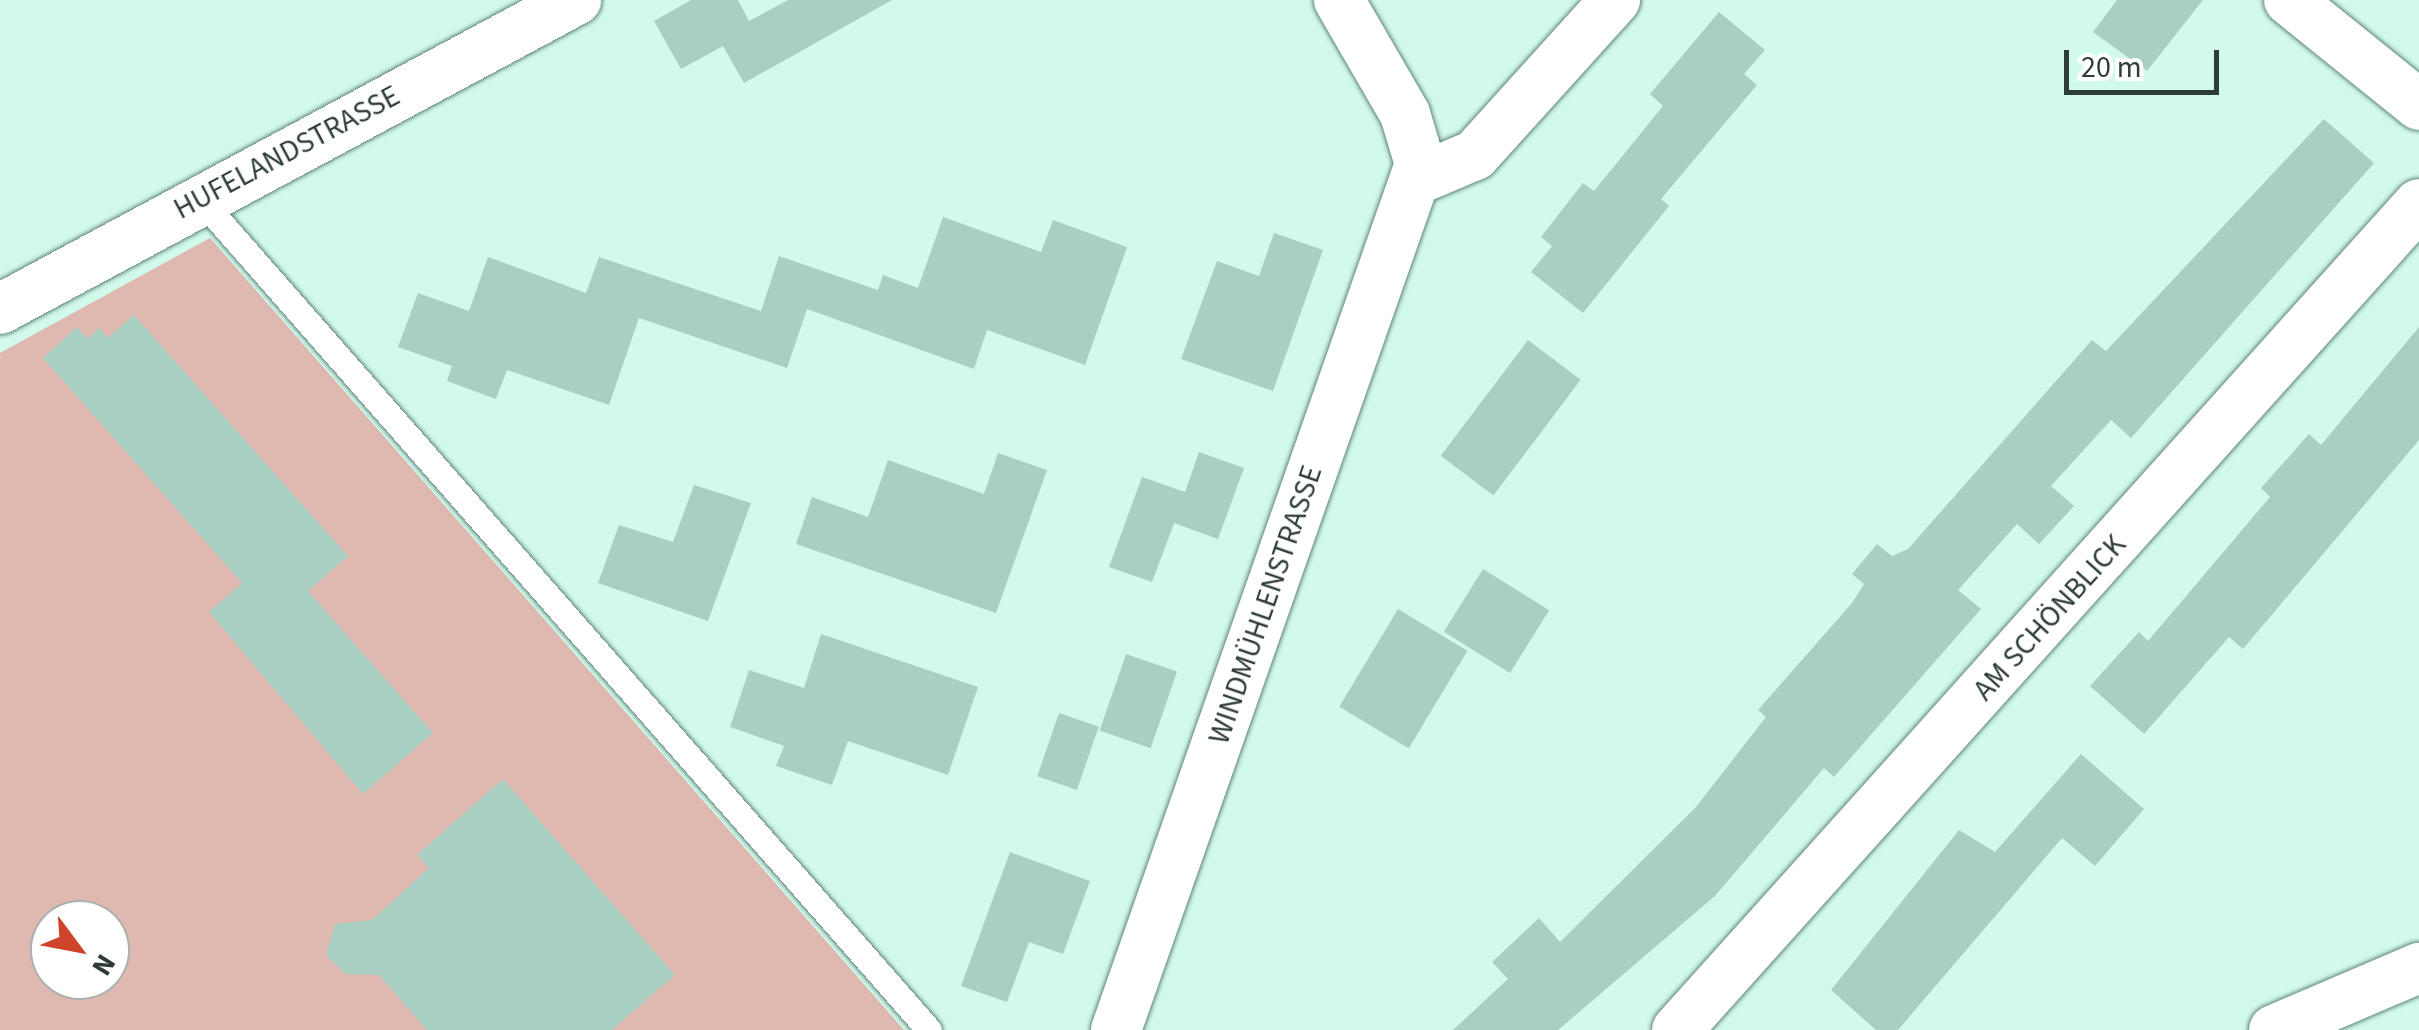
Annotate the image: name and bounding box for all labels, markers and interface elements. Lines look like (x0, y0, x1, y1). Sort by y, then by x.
scale bar (2069, 30, 2224, 92)
text: 20 m (2081, 46, 2142, 89)
street label: HUFELANDSTRASSE (168, 78, 406, 228)
street label: WINDMÜHLENSTRASSE (1201, 461, 1331, 749)
street label: AM SCHÖNBLICK (1966, 528, 2134, 708)
north arrow (30, 900, 130, 1000)
text: N (82, 946, 126, 983)

